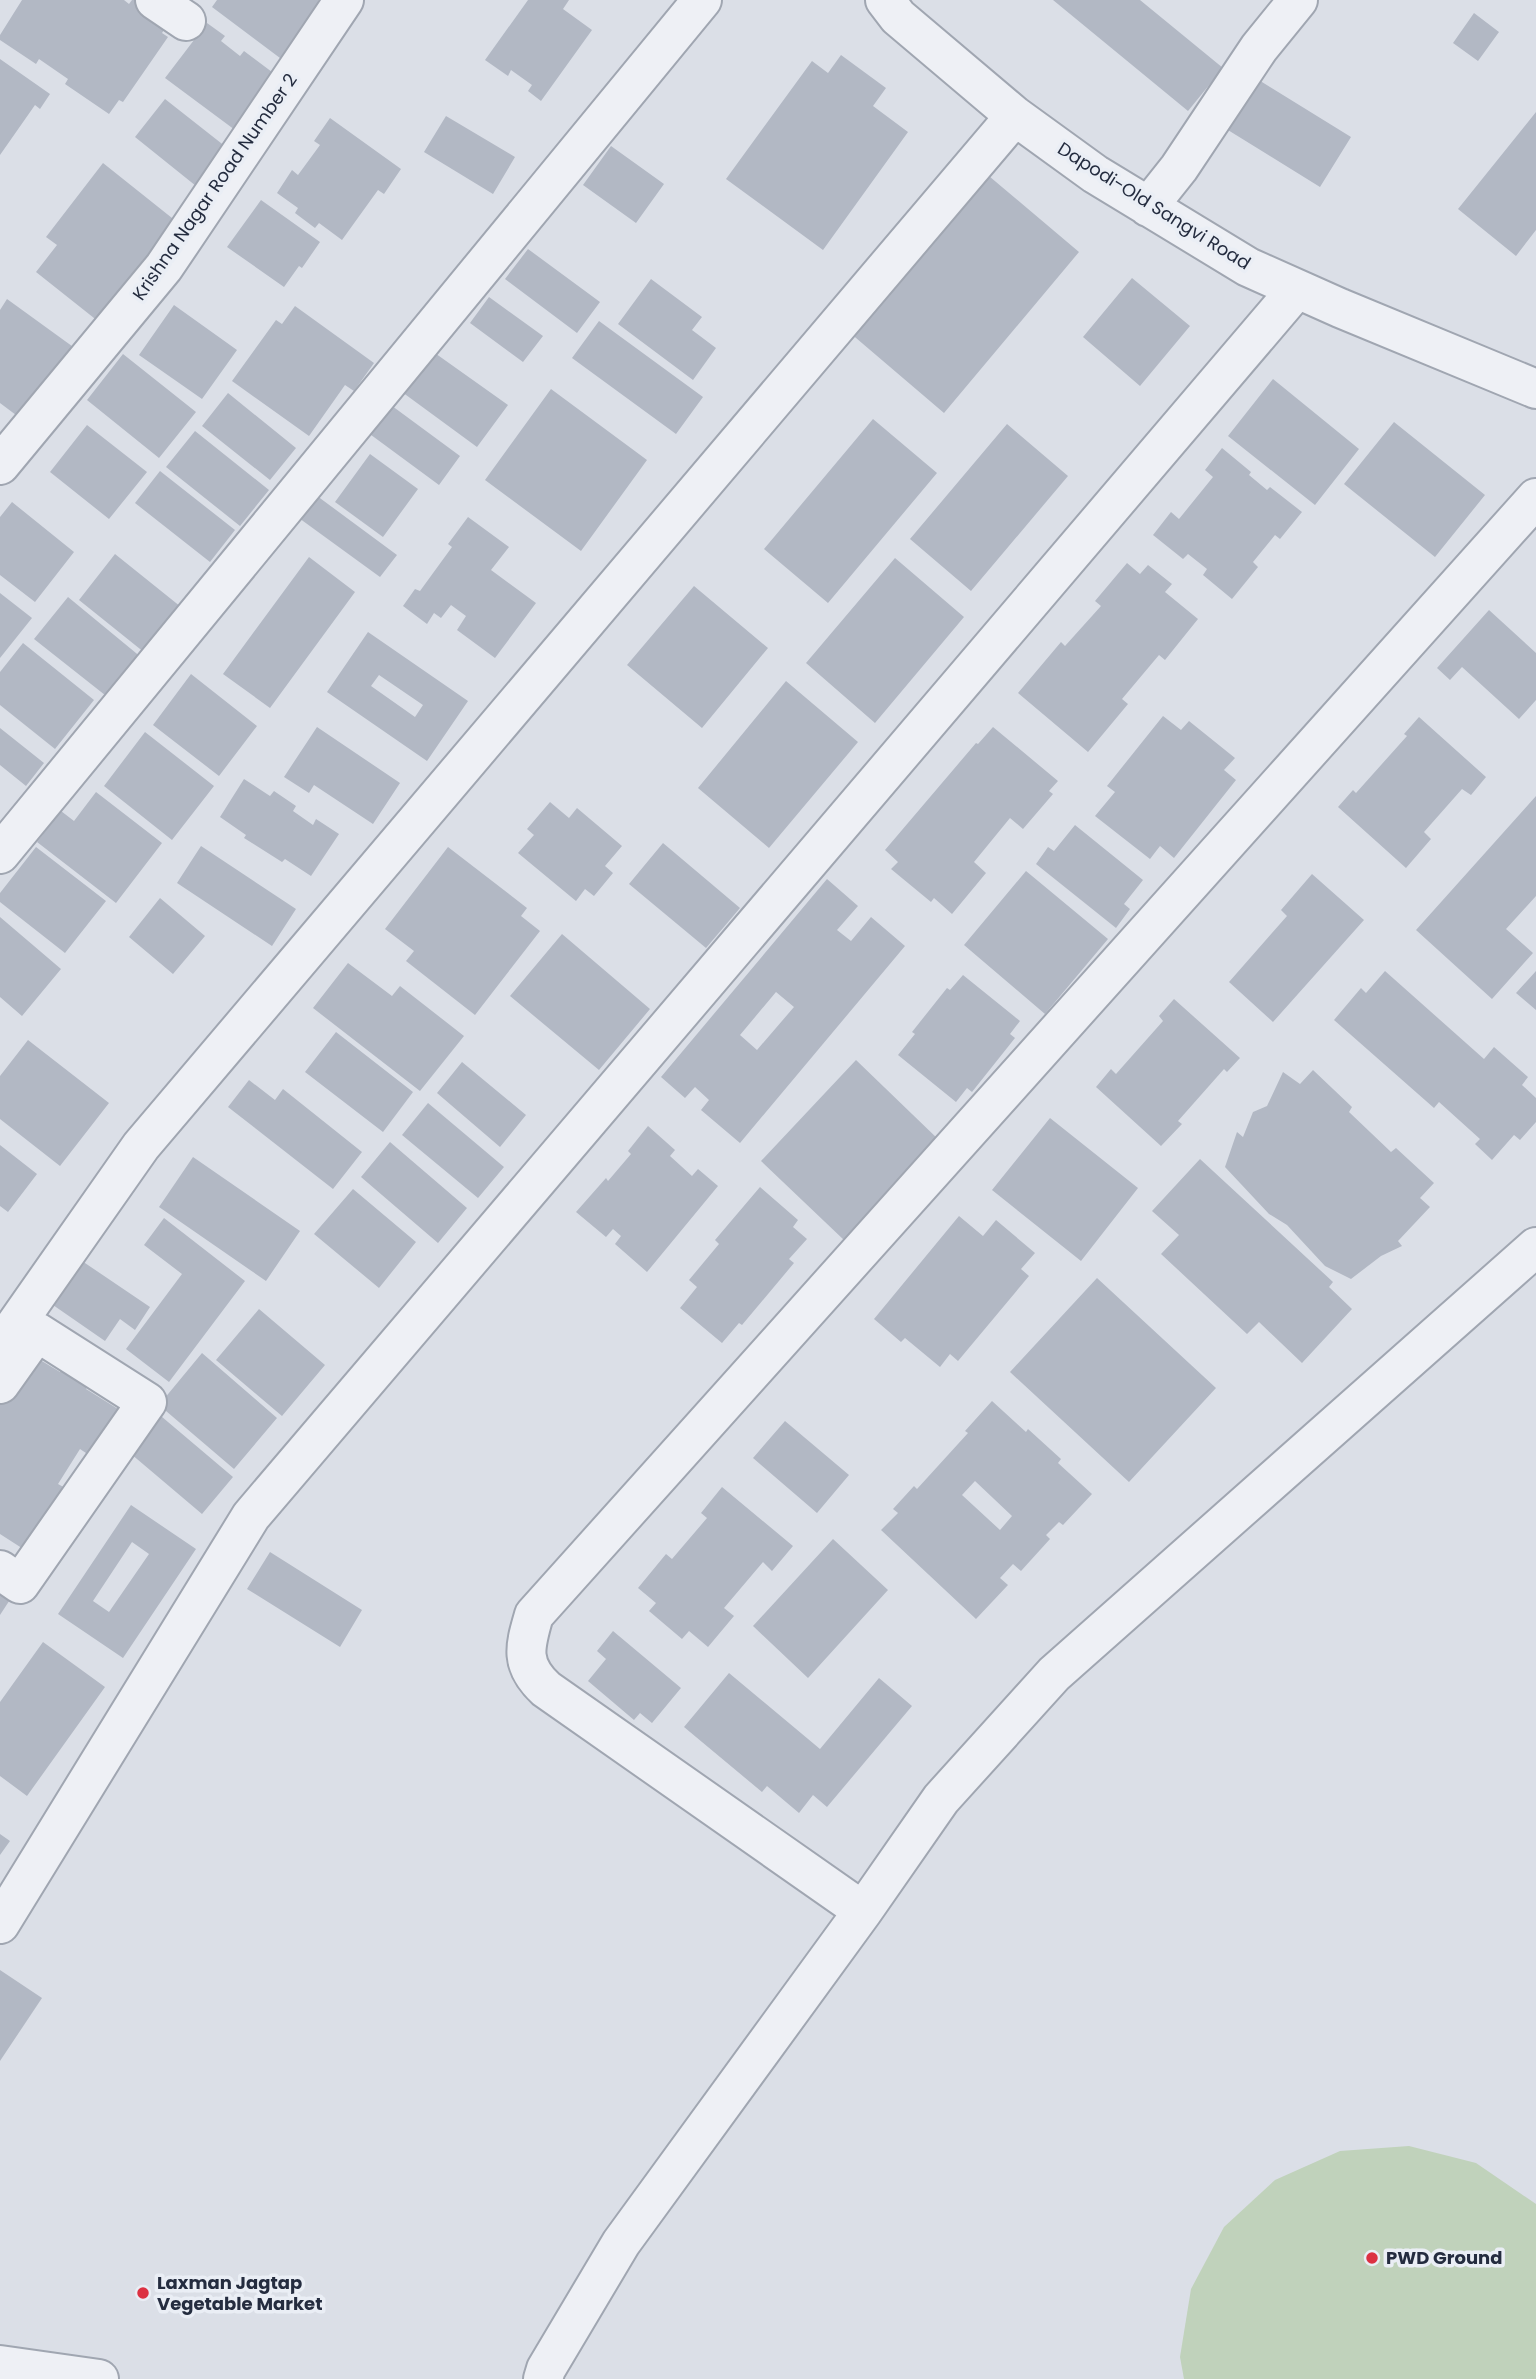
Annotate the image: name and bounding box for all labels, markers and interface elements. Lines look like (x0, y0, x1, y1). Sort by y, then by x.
street label: Krishna Nagar Road Number 2 (126, 68, 303, 305)
street label: Dapodi-Old Sangvi Road (1053, 136, 1256, 275)
place label: PWD Ground (1386, 2245, 1502, 2270)
marker: PWD Ground (1364, 2250, 1380, 2266)
place label: Laxman Jagtap Vegetable Market (157, 2270, 322, 2316)
marker: Laxman Jagtap Vegetable Market (135, 2285, 151, 2301)

